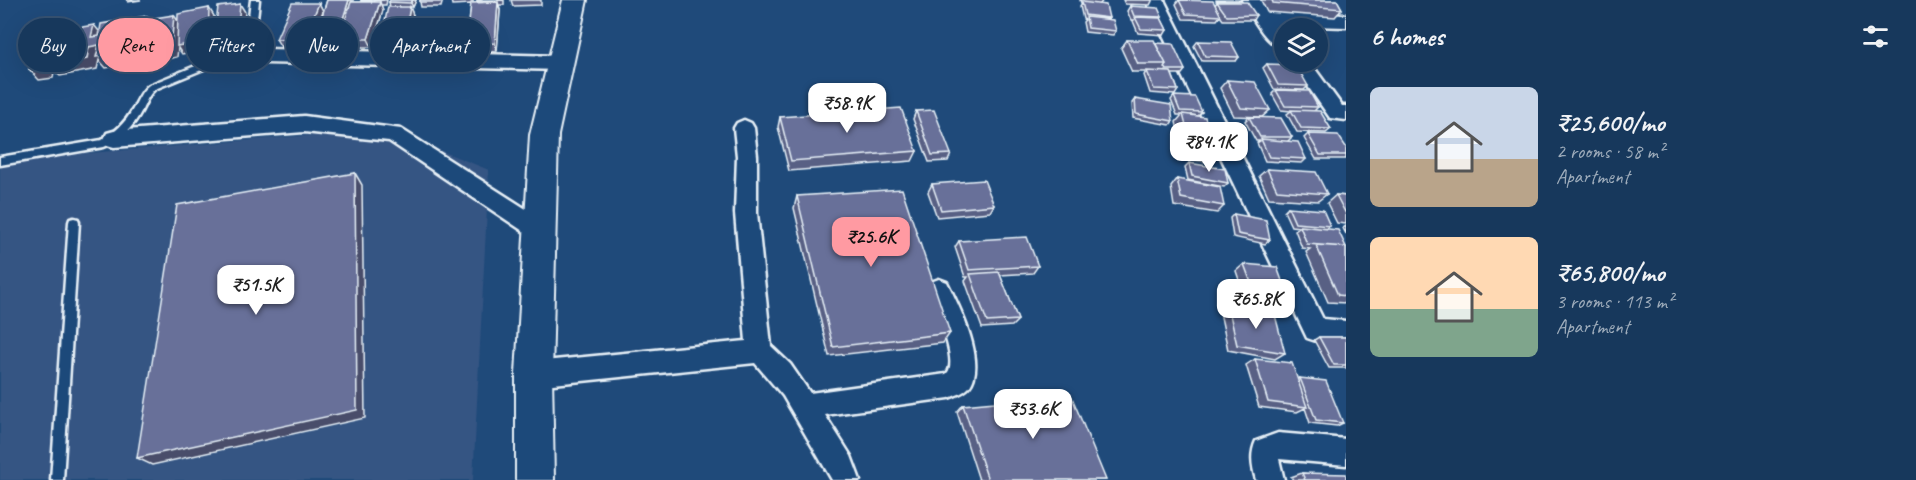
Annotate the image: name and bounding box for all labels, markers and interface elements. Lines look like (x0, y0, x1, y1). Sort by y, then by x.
chip: Buy (18, 18, 86, 72)
chip: Rent (98, 18, 174, 72)
chip: Filters (186, 18, 274, 72)
chip: New (286, 18, 358, 72)
chip: Apartment (370, 18, 490, 72)
map controls (1274, 18, 1328, 72)
button: layers (1274, 18, 1328, 72)
text: 6 homes (1370, 20, 1444, 53)
icon: filters (1859, 20, 1892, 53)
pin: ₹58.9K (798, 83, 896, 134)
text: ₹58.9K (822, 90, 872, 115)
text: ₹25,600/mo (1556, 106, 1665, 139)
icon: home (1418, 111, 1490, 183)
pin: ₹84.1K (1160, 122, 1258, 173)
text: ₹84.1K (1184, 129, 1234, 154)
text: 2 rooms · 58 m² (1556, 139, 1664, 164)
text: Apartment (1556, 164, 1629, 189)
pin: ₹25.6K (822, 217, 920, 268)
text: ₹25.6K (846, 224, 896, 249)
text: ₹65,800/mo (1556, 256, 1665, 289)
icon: home (1418, 261, 1490, 333)
pin: ₹51.5K (207, 265, 305, 316)
text: ₹51.5K (231, 272, 281, 297)
pin: ₹65.8K (1207, 279, 1305, 330)
text: ₹65.8K (1231, 286, 1281, 311)
text: 3 rooms · 113 m² (1556, 289, 1673, 314)
text: Apartment (1556, 314, 1629, 339)
pin: ₹53.6K (984, 389, 1082, 440)
text: ₹53.6K (1008, 396, 1058, 421)

